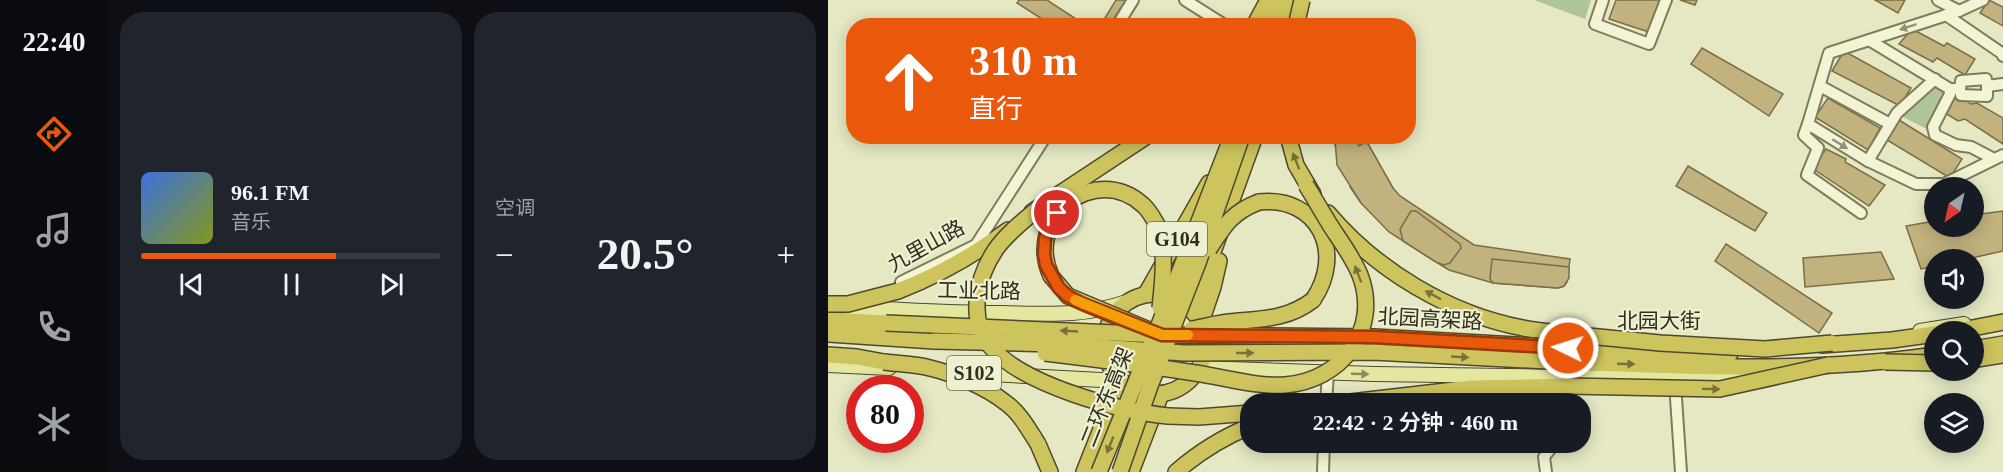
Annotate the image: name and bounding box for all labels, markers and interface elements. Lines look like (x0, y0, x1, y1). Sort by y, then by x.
one-way arrow (1899, 23, 1917, 33)
text: 22:40 (23, 27, 86, 57)
text: 310 m (969, 38, 1078, 84)
icon: ahead (870, 42, 948, 120)
text: 直行 (969, 94, 1023, 124)
icon: directions (33, 113, 75, 155)
one-way arrow (1832, 138, 1848, 150)
one-way arrow (1290, 152, 1300, 170)
north arrow (1924, 177, 1984, 237)
map controls (1924, 177, 1984, 453)
text: 96.1 FM (231, 180, 309, 205)
pin (1031, 187, 1082, 238)
icon: arrive (1040, 196, 1073, 229)
text: 空调 (495, 197, 535, 219)
icon: music (33, 209, 75, 251)
text: 音乐 (231, 211, 271, 233)
street label: 九里山路 (883, 215, 969, 277)
road number: G104 (1147, 222, 1207, 256)
text: 20.5° (597, 229, 693, 279)
text: − (495, 237, 514, 273)
text: + (776, 237, 795, 273)
button: sound (1924, 249, 1984, 309)
one-way arrow (1353, 264, 1363, 282)
icon: previous (175, 268, 208, 301)
icon: pause (275, 268, 308, 301)
icon: next (375, 268, 408, 301)
street label: 工业北路 (937, 278, 1021, 304)
one-way arrow (1424, 290, 1441, 299)
street label: 北园高架路 (1377, 304, 1483, 334)
icon: phone (33, 306, 75, 348)
street label: 北园大街 (1617, 309, 1701, 333)
position arrow (1536, 316, 1600, 380)
button: search (1924, 321, 1984, 381)
one-way arrow (1059, 327, 1078, 336)
street label: 二环东高架 (1076, 344, 1138, 450)
one-way arrow (1235, 348, 1254, 358)
one-way arrow (1451, 352, 1470, 361)
road number: S102 (947, 356, 1001, 390)
one-way arrow (1616, 360, 1635, 369)
one-way arrow (1350, 369, 1369, 378)
speed limit sign: 80 (846, 375, 924, 453)
one-way arrow (1702, 384, 1721, 394)
button: layers (1924, 393, 1984, 453)
icon: climate (33, 403, 75, 445)
text: 22:42 · 2 分钟 · 460 m (1313, 410, 1518, 435)
one-way arrow (1105, 436, 1115, 454)

